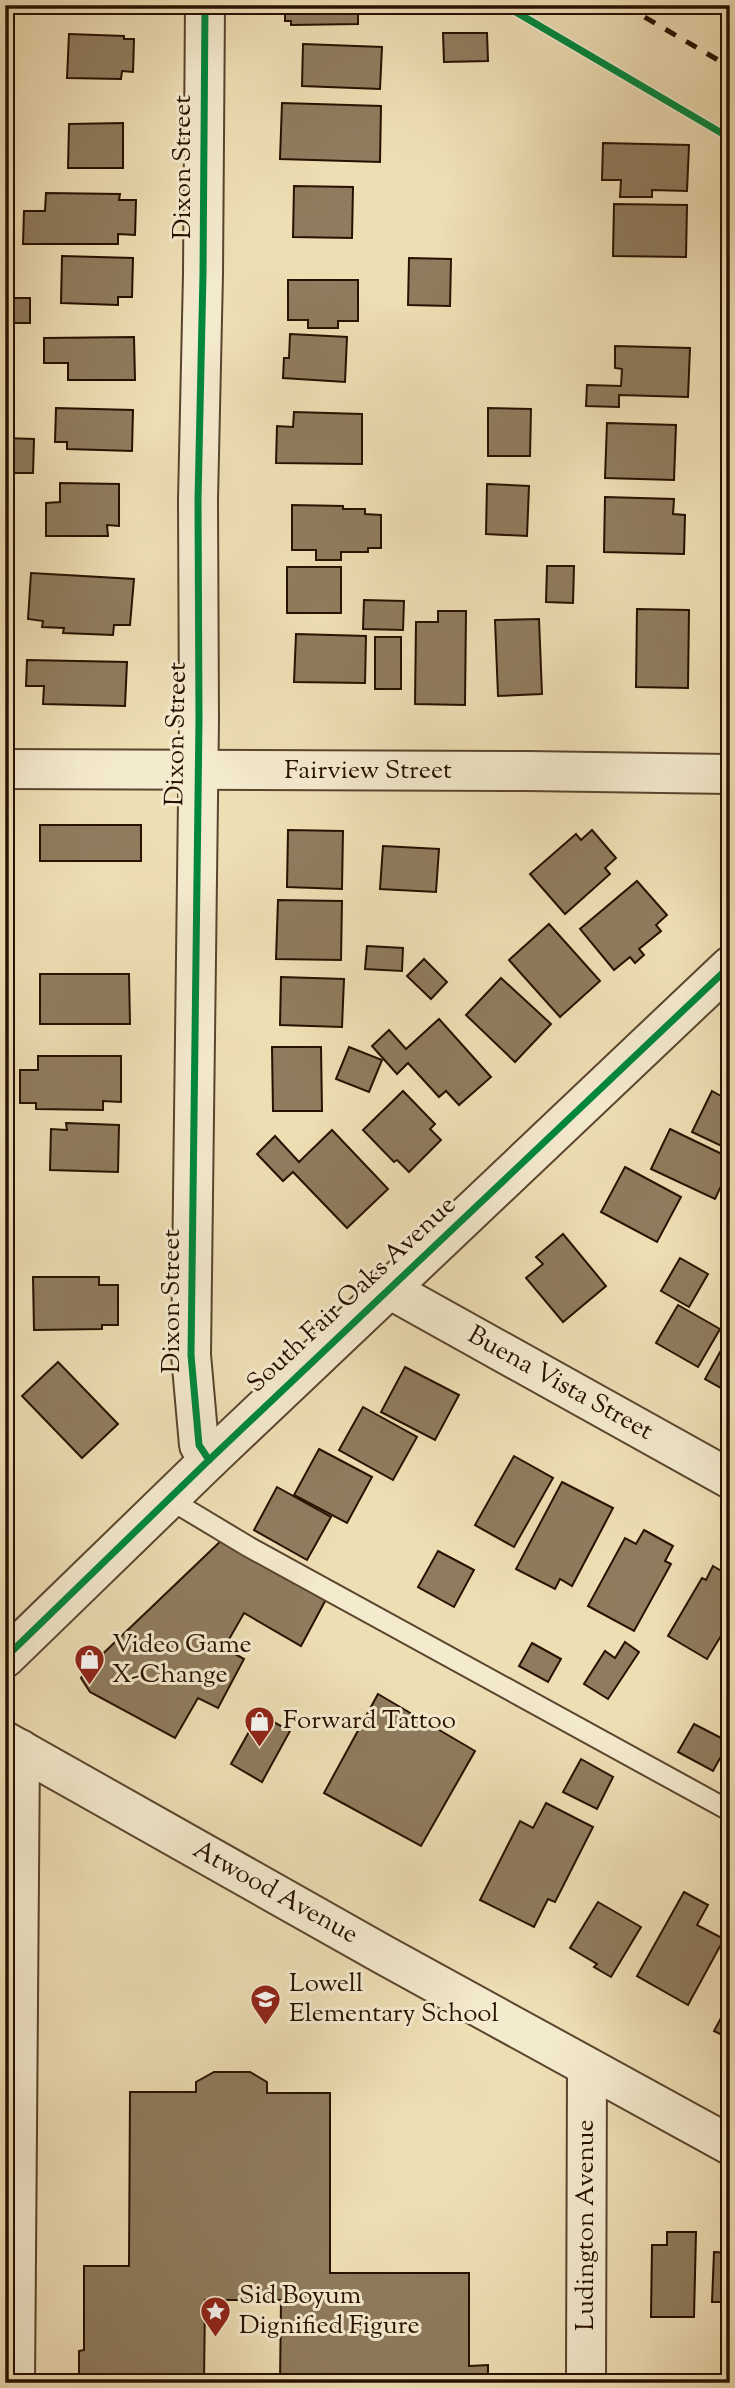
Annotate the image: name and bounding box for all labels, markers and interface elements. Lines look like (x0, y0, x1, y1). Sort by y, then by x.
street label: Dixon Street (165, 95, 202, 239)
street label: Dixon Street (157, 661, 197, 806)
street label: Fairview Street (284, 753, 452, 790)
street label: South Fair Oaks Avenue (239, 1188, 465, 1402)
street label: Dixon Street (154, 1229, 191, 1373)
street label: Buena Vista Street (461, 1318, 660, 1450)
place label: Video Game X-Change (112, 1627, 252, 1694)
shop icon: Video Game X-Change (72, 1643, 106, 1687)
place label: Forward Tattoo (283, 1703, 456, 1740)
shop icon: Forward Tattoo (243, 1704, 277, 1748)
street label: Atwood Avenue (186, 1832, 364, 1954)
place label: Lowell Elementary School (289, 1966, 499, 2033)
school or university icon: Lowell Elementary School (249, 1982, 283, 2026)
street label: Ludington Avenue (568, 2119, 605, 2331)
place label: Sid Boyum Dignified Figure (239, 2278, 420, 2345)
place icon: Sid Boyum Dignified Figure (199, 2294, 233, 2338)

